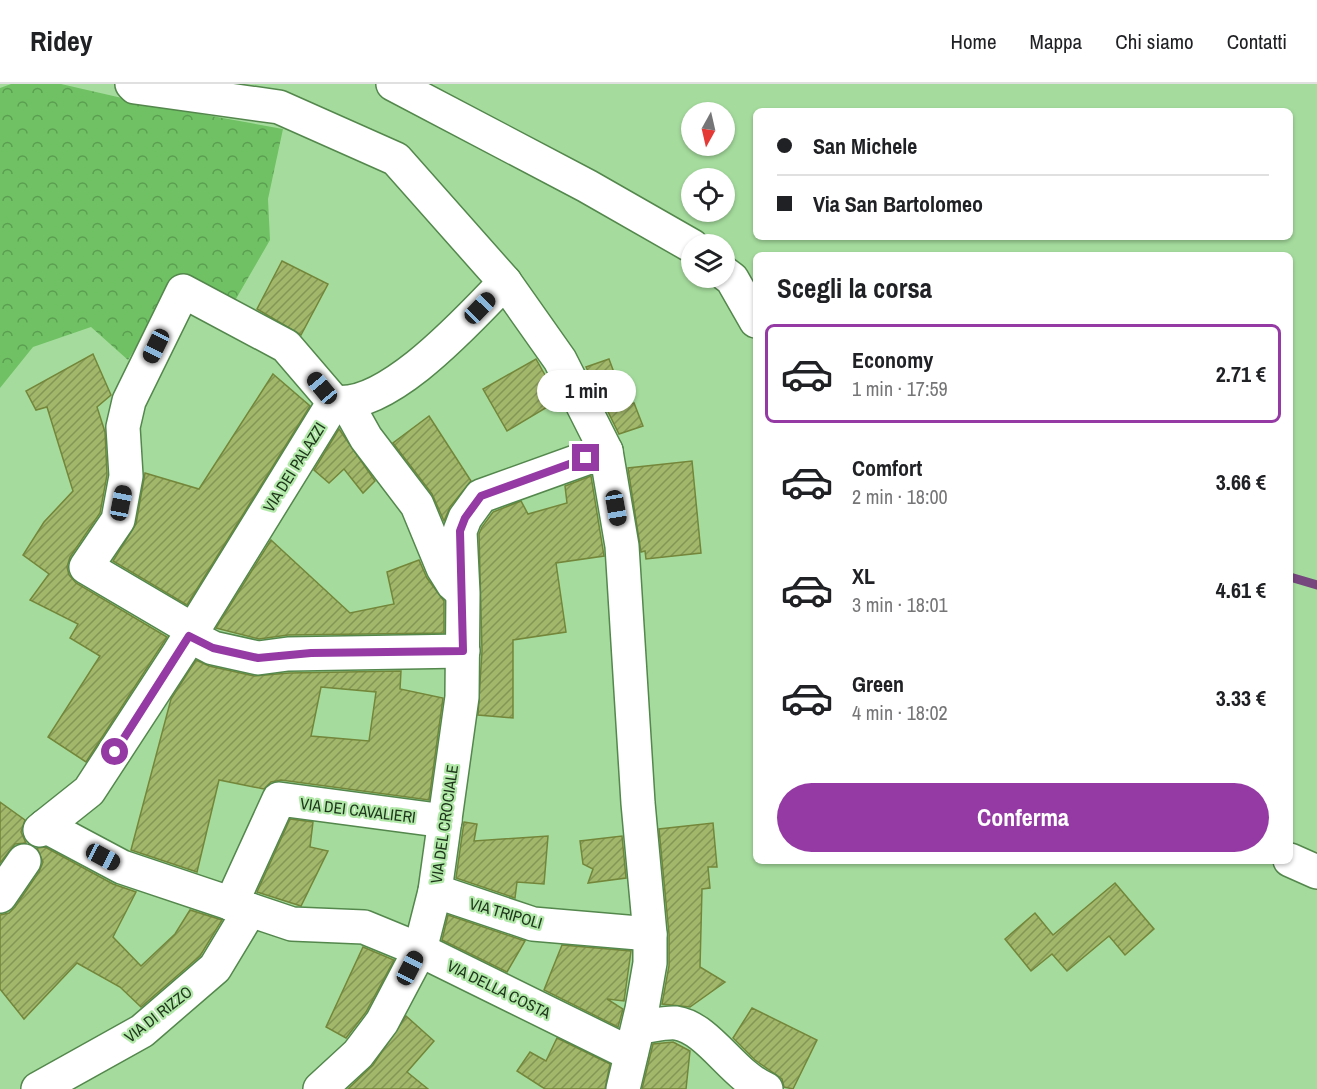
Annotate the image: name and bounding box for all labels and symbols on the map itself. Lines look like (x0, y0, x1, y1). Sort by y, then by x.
north arrow (681, 102, 735, 156)
car (461, 289, 499, 327)
car (140, 326, 172, 366)
car (304, 368, 340, 408)
callout: 1 min (536, 371, 636, 413)
street label: VIA DEI PALAZZI (258, 418, 330, 516)
route end (572, 444, 599, 471)
car (109, 484, 133, 522)
car (604, 489, 628, 527)
route start (101, 738, 128, 765)
street label: VIA DEL CROCIALE (425, 763, 463, 885)
street label: VIA DEI CAVALIERI (299, 792, 417, 828)
car (83, 841, 123, 873)
street label: VIA TRIPOLI (467, 892, 545, 934)
car (394, 948, 426, 988)
street label: VIA DELLA COSTA (443, 954, 555, 1024)
street label: VIA DI RIZZO (120, 981, 196, 1047)

